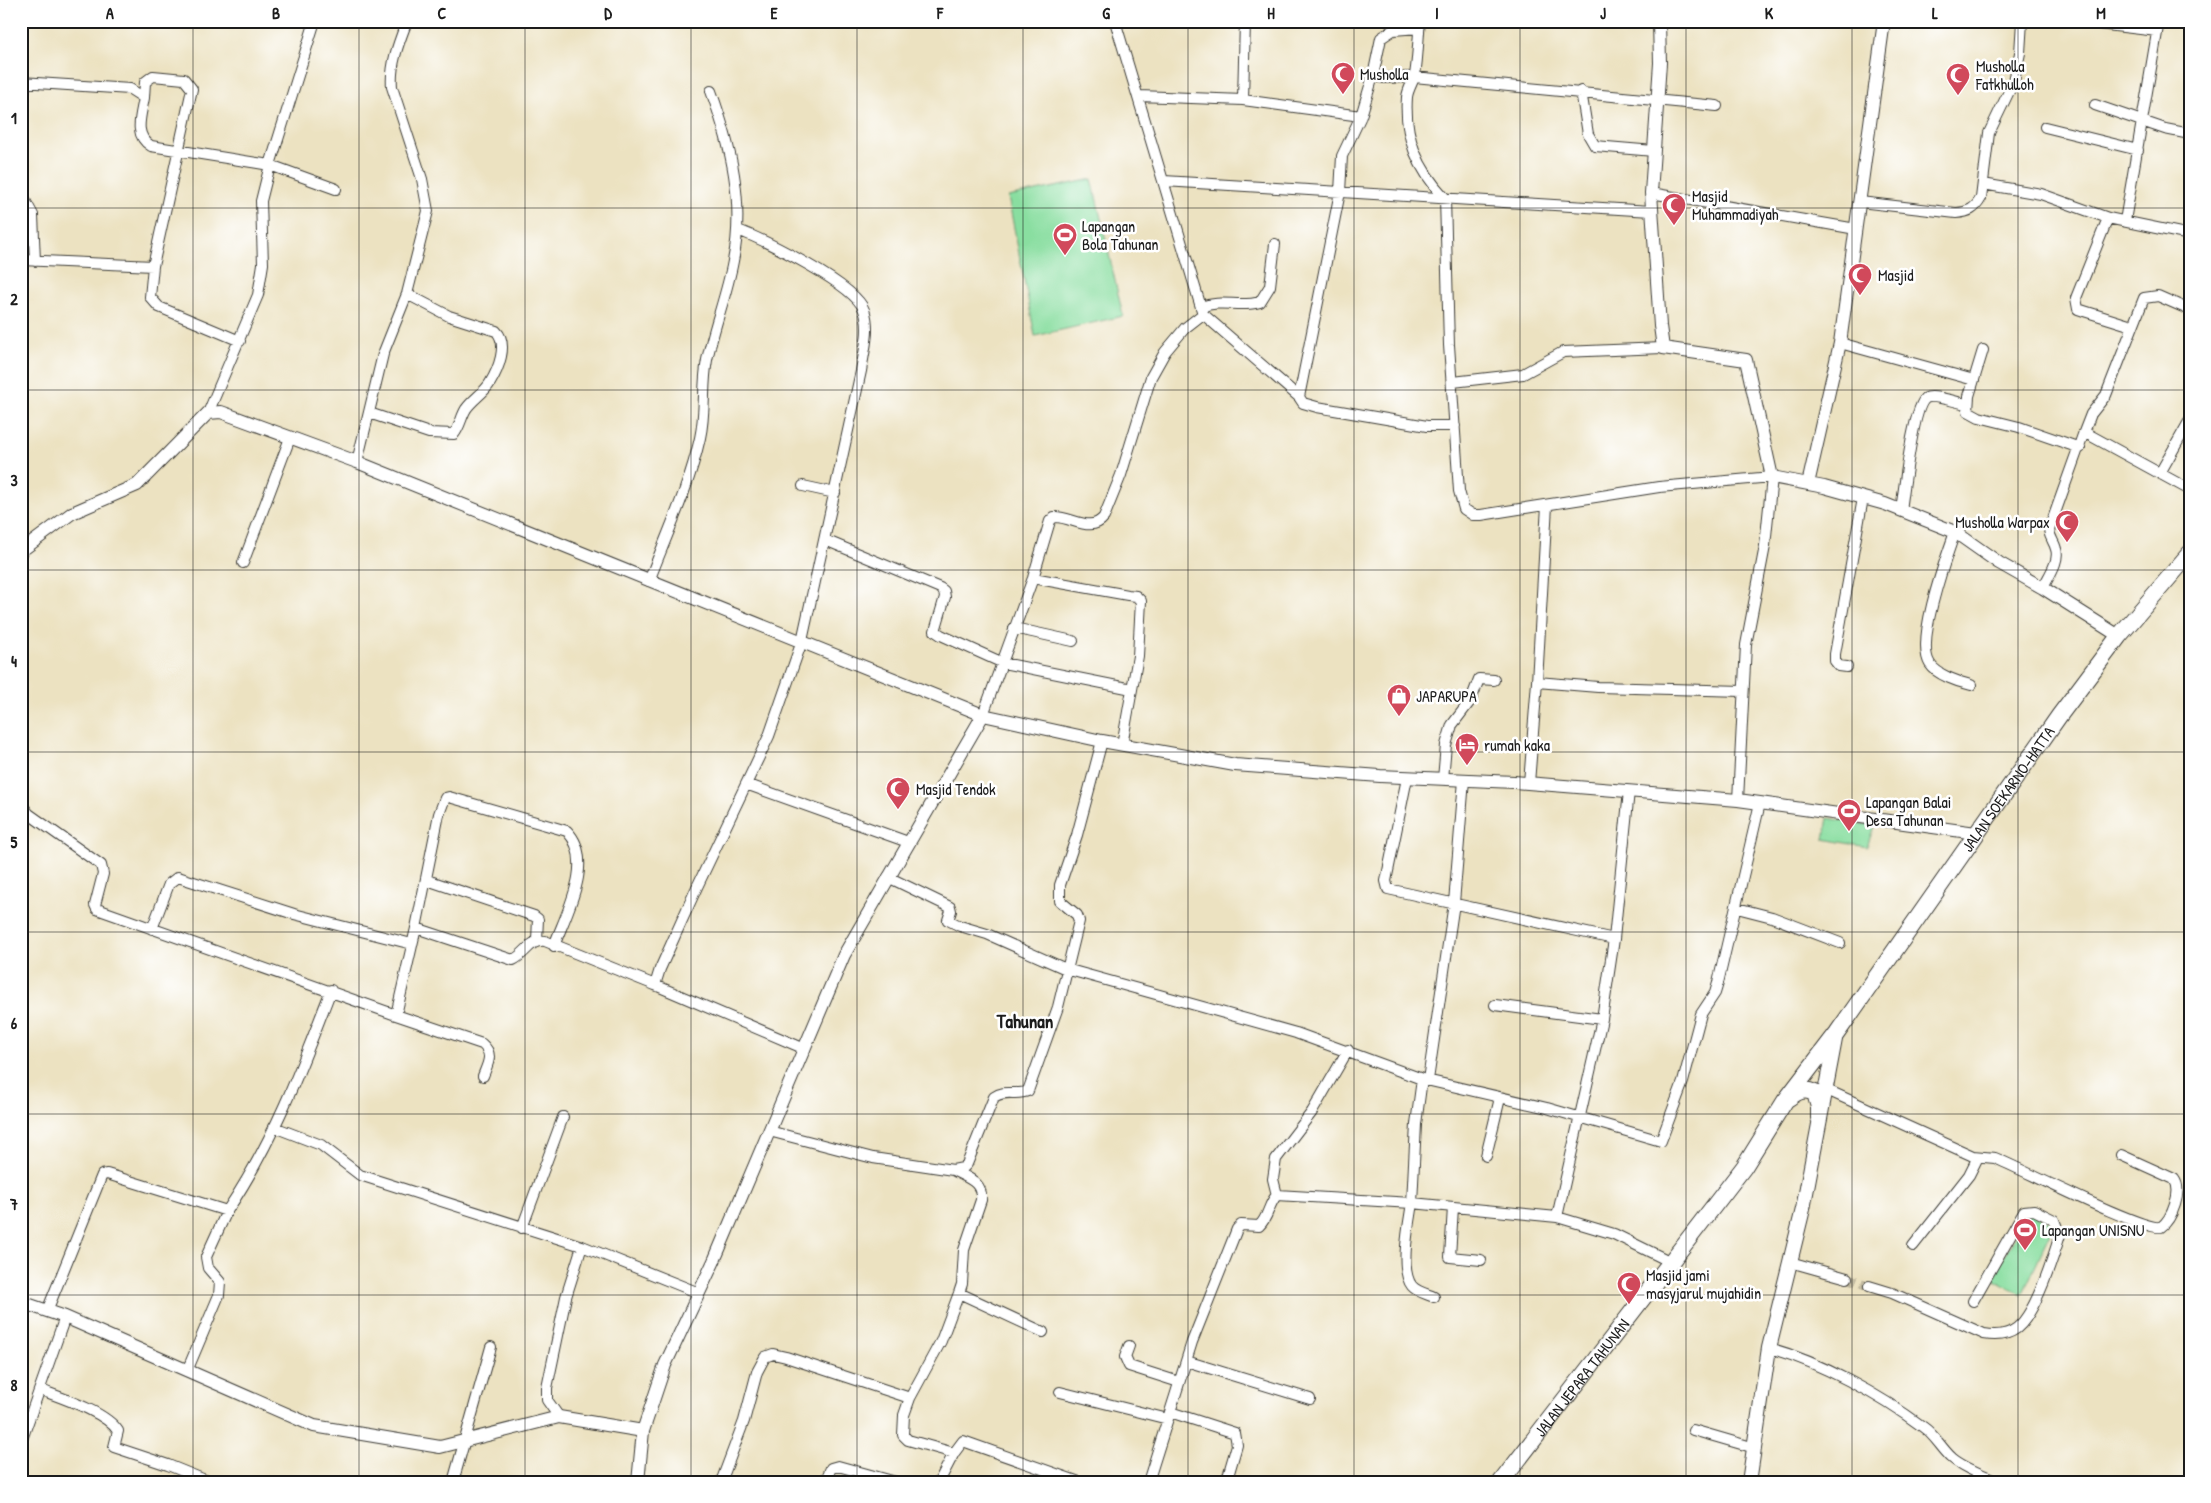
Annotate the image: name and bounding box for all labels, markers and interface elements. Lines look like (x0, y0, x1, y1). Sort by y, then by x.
text: A (106, 2, 114, 24)
text: B (272, 2, 280, 24)
text: C (438, 2, 447, 24)
text: D (604, 2, 612, 24)
text: E (770, 2, 778, 24)
text: F (936, 2, 944, 24)
text: G (1102, 2, 1110, 24)
text: H (1267, 2, 1275, 24)
text: I (1435, 2, 1439, 24)
text: J (1600, 2, 1606, 24)
text: K (1765, 2, 1774, 24)
text: L (1932, 2, 1938, 24)
text: M (2096, 2, 2106, 24)
place label: Musholla Fatkhulloh (1975, 55, 2034, 95)
mosque icon: Musholla (1330, 61, 1356, 95)
mosque icon: Musholla Fatkhulloh (1945, 62, 1971, 96)
place label: Musholla (1360, 63, 1408, 85)
text: 1 (11, 107, 17, 129)
place label: Masjid Muhammadiyah (1692, 185, 1779, 225)
mosque icon: Masjid Muhammadiyah (1661, 192, 1687, 226)
place label: Lapangan Bola Tahunan (1082, 215, 1158, 255)
sports icon: Lapangan Bola Tahunan (1052, 222, 1078, 256)
mosque icon: Masjid (1847, 262, 1873, 296)
place label: Masjid (1878, 264, 1914, 286)
text: 2 (10, 288, 18, 310)
text: 3 (10, 469, 18, 491)
mosque icon: Musholla Warpax (2054, 509, 2080, 543)
place label: Musholla Warpax (1955, 511, 2050, 533)
text: 4 (11, 650, 17, 672)
shop icon: JAPARUPA (1386, 683, 1412, 717)
place label: JAPARUPA (1416, 685, 1477, 707)
street label: JALAN SOEKARNO-HATTA (1956, 722, 2060, 856)
hotel icon: rumah kaka (1454, 732, 1480, 766)
place label: rumah kaka (1484, 734, 1550, 756)
mosque icon: Masjid Tendok (885, 776, 911, 810)
place label: Masjid Tendok (916, 778, 996, 800)
place label: Lapangan Balai Desa Tahunan (1866, 791, 1951, 831)
sports icon: Lapangan Balai Desa Tahunan (1836, 798, 1862, 832)
text: 5 (11, 831, 18, 853)
district label: Tahunan (996, 1008, 1054, 1034)
text: 6 (11, 1012, 18, 1034)
text: 7 (9, 1193, 18, 1215)
sports icon: Lapangan UNISNU (2012, 1217, 2038, 1251)
place label: Lapangan UNISNU (2042, 1219, 2145, 1241)
place label: Masjid jami masyjarul mujahidin (1646, 1264, 1761, 1304)
mosque icon: Masjid jami masyjarul mujahidin (1616, 1271, 1642, 1305)
street label: JALAN JEPARA TAHUNAN (1529, 1314, 1634, 1441)
text: 8 (11, 1374, 18, 1396)

